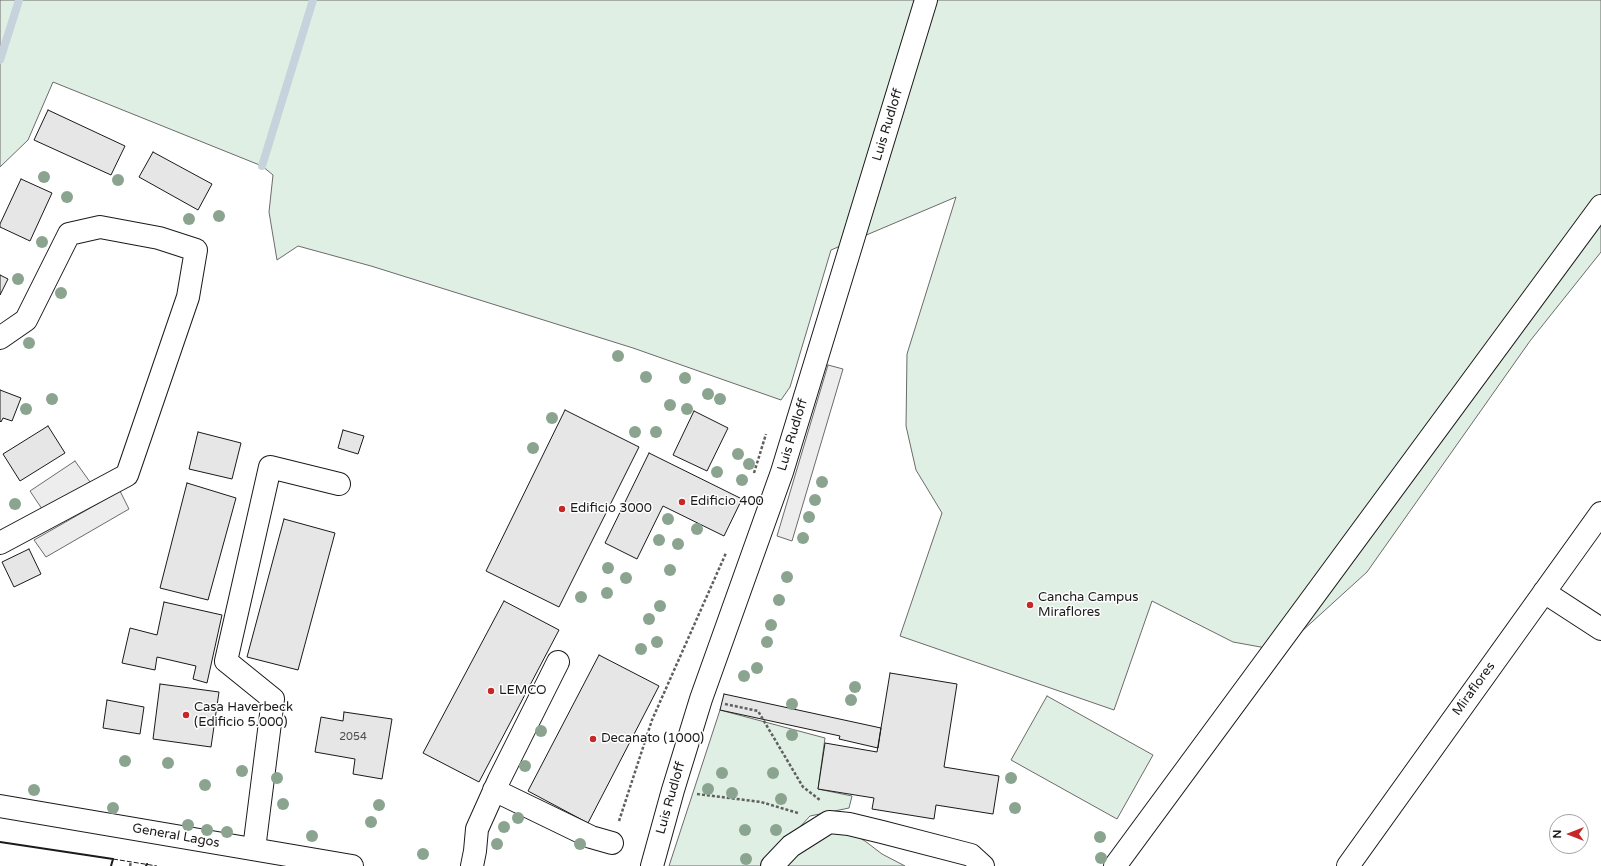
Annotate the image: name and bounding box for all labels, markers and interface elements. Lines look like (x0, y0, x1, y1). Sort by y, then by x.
street label: Luis Rudloff (870, 87, 906, 163)
street label: Luis Rudloff (775, 397, 811, 473)
place label: Edificio 400 (690, 494, 764, 510)
marker: Edificio 400 (677, 497, 687, 507)
place label: Edificio 3000 (570, 501, 652, 517)
marker: Edificio 3000 (557, 504, 567, 514)
place label: Cancha Campus Miraflores (1038, 590, 1138, 621)
marker: Cancha Campus Miraflores (1025, 600, 1035, 610)
street label: Miraflores (1449, 659, 1499, 719)
place label: LEMCO (499, 683, 547, 699)
marker: LEMCO (486, 686, 496, 696)
place label: Casa Haverbeck (Edificio 5.000) (194, 700, 293, 731)
marker: Casa Haverbeck (Edificio 5.000) (181, 710, 191, 720)
house number: 2054 (339, 730, 367, 744)
place label: Decanato (1000) (601, 731, 704, 747)
marker: Decanato (1000) (588, 734, 598, 744)
street label: Luis Rudloff (653, 760, 689, 836)
north arrow (1549, 814, 1589, 854)
street label: General Lagos (131, 821, 221, 851)
text: N (1551, 830, 1564, 838)

